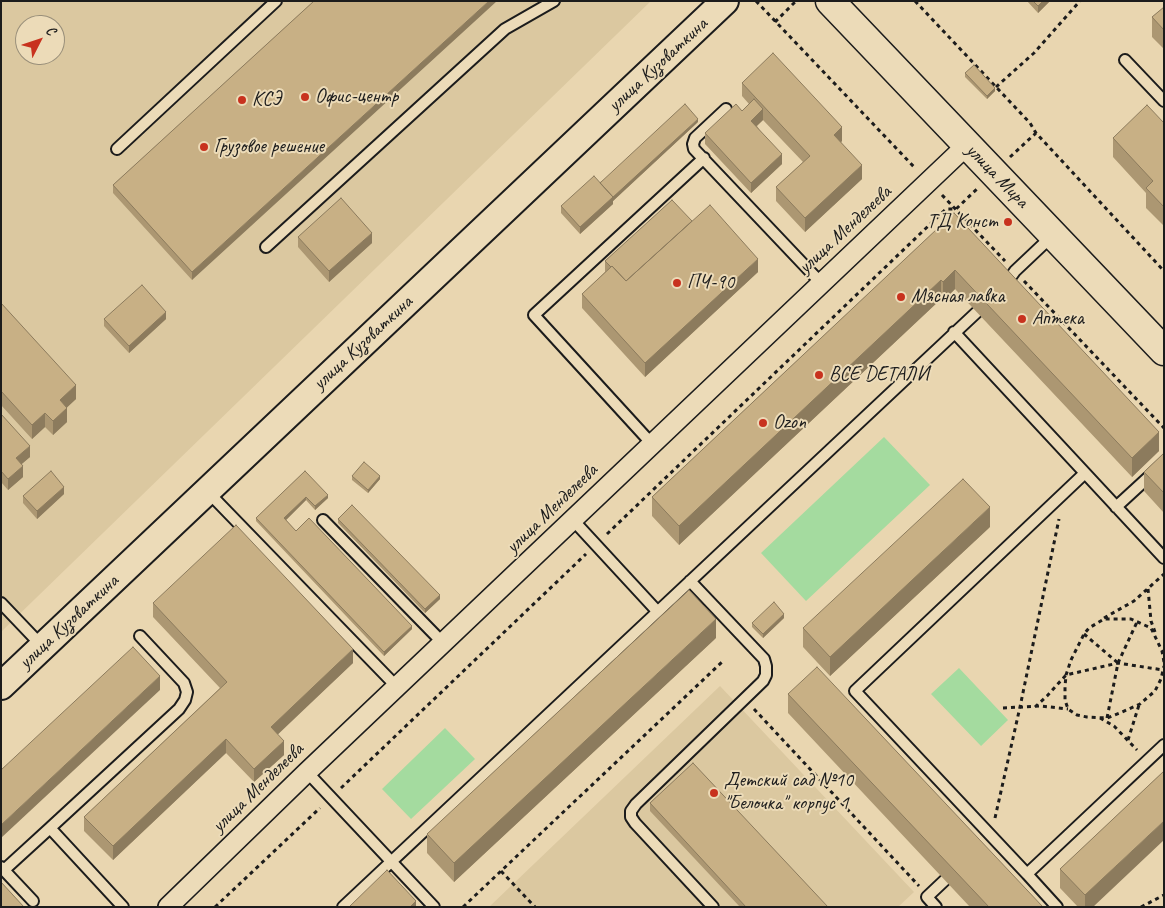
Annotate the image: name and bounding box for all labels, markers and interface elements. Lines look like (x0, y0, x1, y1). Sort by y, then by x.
street label: улица Кузоваткина (603, 13, 713, 117)
north arrow (15, 15, 65, 65)
text: С (42, 22, 60, 39)
place label: Офис-центр (315, 85, 398, 109)
place label: КСЭ (252, 88, 281, 112)
marker: Офис-центр (299, 91, 311, 103)
marker: КСЭ (236, 94, 248, 106)
place label: Грузовое решение (214, 135, 324, 159)
street label: улица Мира (960, 139, 1034, 213)
marker: Грузовое решение (198, 141, 210, 153)
street label: улица Менделеева (793, 181, 897, 279)
place label: ТД Конст (927, 210, 998, 234)
marker: ТД Конст (1002, 216, 1014, 228)
place label: ПЧ-90 (687, 271, 734, 295)
marker: ПЧ-90 (671, 277, 683, 289)
place label: Мясная лавка (911, 285, 1004, 309)
street label: улица Кузоваткина (308, 291, 418, 395)
marker: Мясная лавка (895, 291, 907, 303)
place label: Аптека (1032, 307, 1084, 331)
marker: Аптека (1016, 313, 1028, 325)
place label: ВСЕ DEТАЛИ (829, 363, 928, 387)
marker: ВСЕ DEТАЛИ (813, 369, 825, 381)
place label: Ozon (773, 411, 806, 435)
marker: Ozon (757, 417, 769, 429)
street label: улица Менделеева (501, 459, 603, 559)
street label: улица Кузоваткина (14, 570, 124, 674)
street label: улица Менделеева (207, 738, 309, 838)
place label: Детский сад №10 "Белочка" корпус 1 (724, 769, 853, 816)
marker: Детский сад №10 "Белочка" корпус 1 (708, 787, 720, 799)

